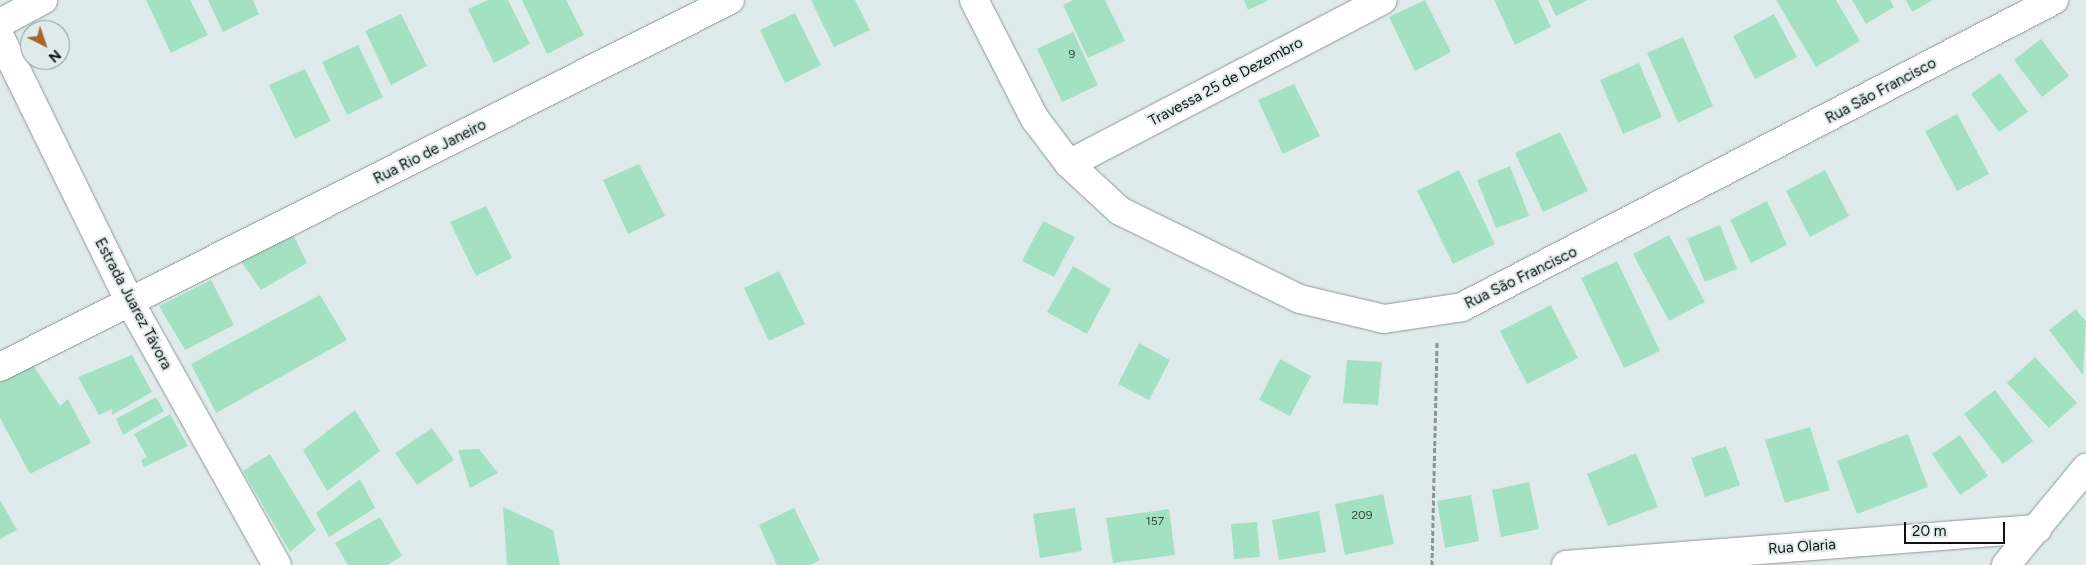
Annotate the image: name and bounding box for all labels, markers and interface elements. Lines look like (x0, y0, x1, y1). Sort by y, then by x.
north arrow (20, 20, 70, 70)
street label: Travessa 25 de Dezembro (1146, 34, 1306, 130)
text: N (45, 46, 64, 66)
house number: 9 (1069, 48, 1075, 62)
street label: Rua São Francisco (1823, 54, 1939, 128)
street label: Rua Rio de Janeiro (371, 116, 489, 188)
street label: Estrada Juarez Távora (91, 235, 175, 373)
street label: Rua São Francisco (1462, 243, 1580, 313)
house number: 209 (1351, 509, 1373, 523)
scale bar (1906, 512, 2007, 544)
house number: 157 (1146, 515, 1164, 529)
text: 20 m (1912, 522, 1946, 540)
street label: Rua Olaria (1768, 536, 1836, 558)

